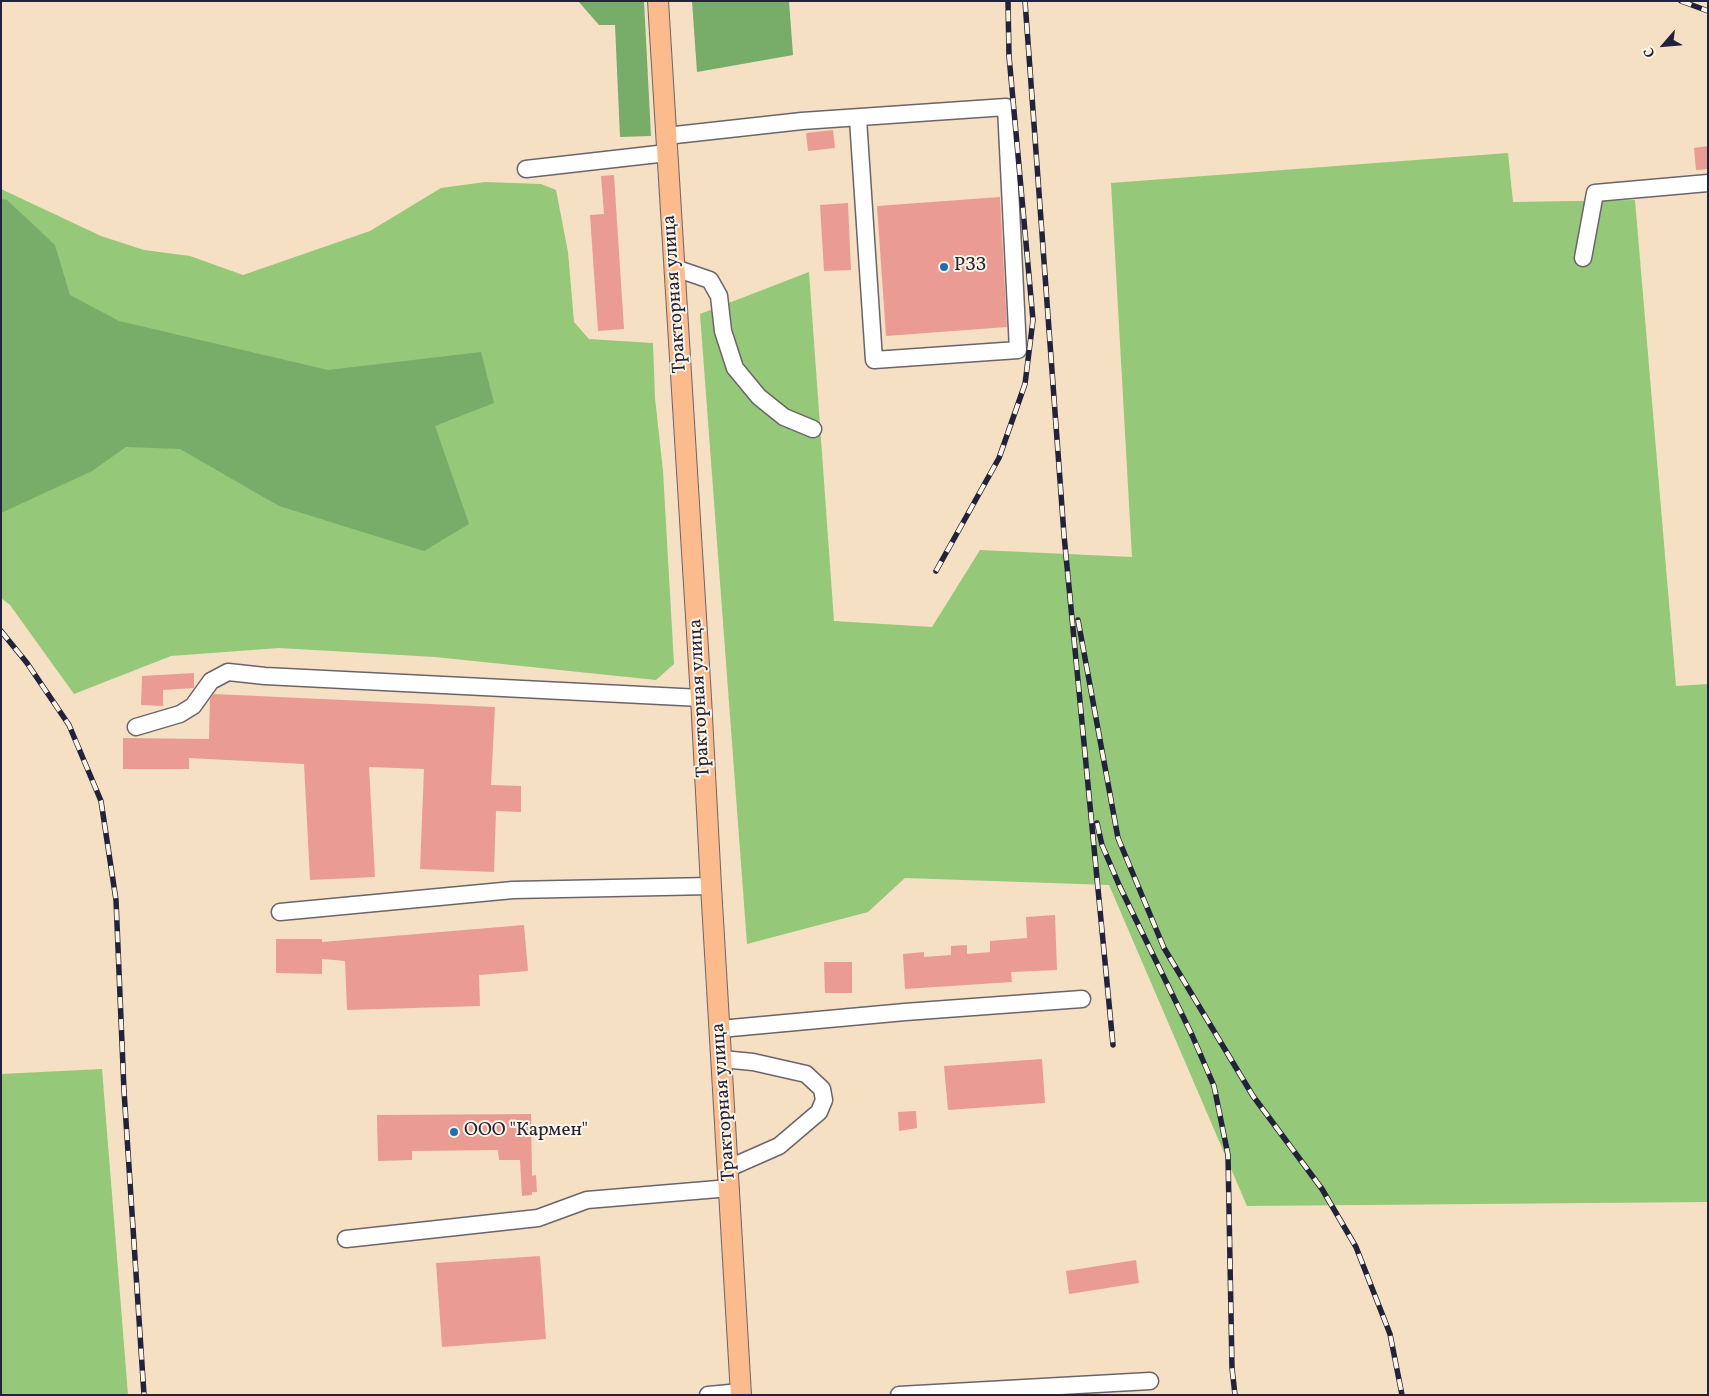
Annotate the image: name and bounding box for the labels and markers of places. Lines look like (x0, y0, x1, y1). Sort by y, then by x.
place label: РЗЗ (954, 256, 986, 278)
marker: РЗЗ (938, 261, 950, 273)
place label: ООО "Кармен" (464, 1121, 588, 1143)
marker: ООО "Кармен" (448, 1126, 460, 1138)

